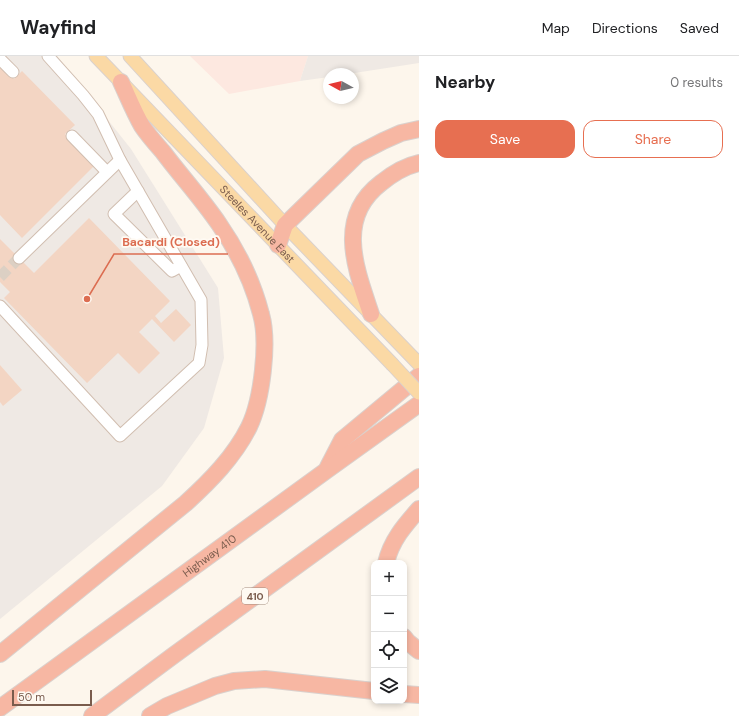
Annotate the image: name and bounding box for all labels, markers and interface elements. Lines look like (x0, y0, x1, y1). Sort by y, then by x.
text: Wayfind (20, 15, 96, 40)
text: Map (542, 19, 570, 37)
text: Directions (592, 19, 658, 37)
text: Saved (680, 19, 719, 37)
north arrow (323, 68, 359, 104)
text: Nearby (435, 71, 495, 93)
text: 0 results (670, 74, 723, 91)
button: Save (435, 120, 575, 158)
button: Share (583, 120, 723, 158)
street label: Steeles Avenue East (217, 182, 298, 266)
callout: Bacardi (Closed) (114, 230, 228, 254)
text: Bacardi (Closed) (122, 234, 220, 250)
street label: Highway 410 (180, 531, 239, 580)
map controls (371, 560, 407, 704)
button: + (371, 560, 407, 596)
road number: 410 (242, 588, 268, 604)
button: − (371, 596, 407, 632)
button: locate (371, 632, 407, 668)
button: layers (371, 668, 407, 704)
scale bar (12, 688, 92, 707)
text: 50 m (18, 690, 45, 704)

